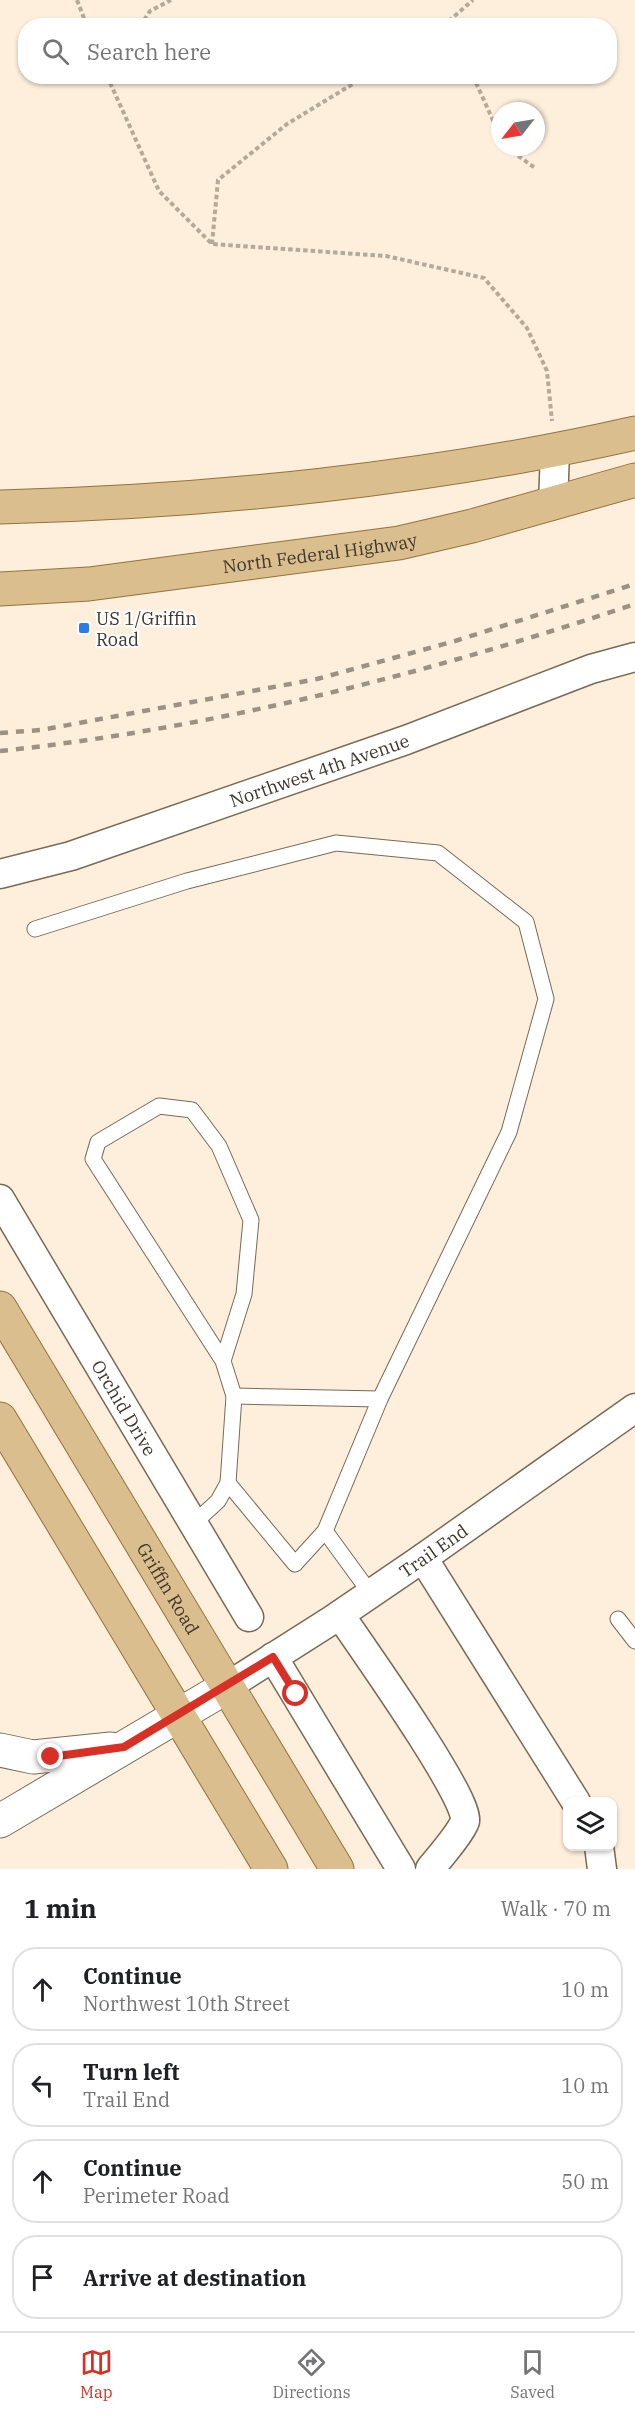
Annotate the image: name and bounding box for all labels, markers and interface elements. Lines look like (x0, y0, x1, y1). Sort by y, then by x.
search box (18, 18, 617, 84)
icon: search (39, 35, 72, 68)
text: Search here (87, 37, 211, 66)
north arrow (491, 102, 545, 156)
street label: North Federal Highway (221, 528, 420, 578)
place label: US 1/Griffin Road (96, 607, 197, 651)
marker: US 1/Griffin Road (77, 621, 91, 635)
street label: Northwest 4th Avenue (227, 728, 412, 812)
street label: Orchid Drive (87, 1356, 162, 1460)
street label: Trail End (395, 1519, 472, 1582)
street label: Griffin Road (132, 1538, 205, 1638)
route start (282, 1680, 308, 1706)
route end (37, 1743, 63, 1769)
map controls (563, 1797, 617, 1851)
button: layers (563, 1797, 617, 1851)
text: 1 min (24, 1891, 97, 1925)
text: Walk · 70 m (501, 1895, 611, 1922)
text: Continue (83, 1961, 182, 1990)
icon: ahead (26, 1973, 59, 2006)
text: 10 m (561, 1976, 609, 2003)
text: Northwest 10th Street (83, 1990, 290, 2017)
text: Turn left (83, 2057, 179, 2086)
icon: left (26, 2069, 59, 2102)
text: 10 m (561, 2072, 609, 2099)
text: Trail End (83, 2086, 170, 2113)
text: Continue (83, 2153, 182, 2182)
icon: ahead (26, 2165, 59, 2198)
text: 50 m (561, 2168, 609, 2195)
text: Perimeter Road (83, 2182, 230, 2209)
icon: arrive (26, 2261, 59, 2294)
text: Arrive at destination (83, 2263, 306, 2292)
tab: Map (80, 2346, 113, 2402)
tab: Directions (273, 2346, 351, 2402)
tab: Saved (510, 2346, 555, 2402)

